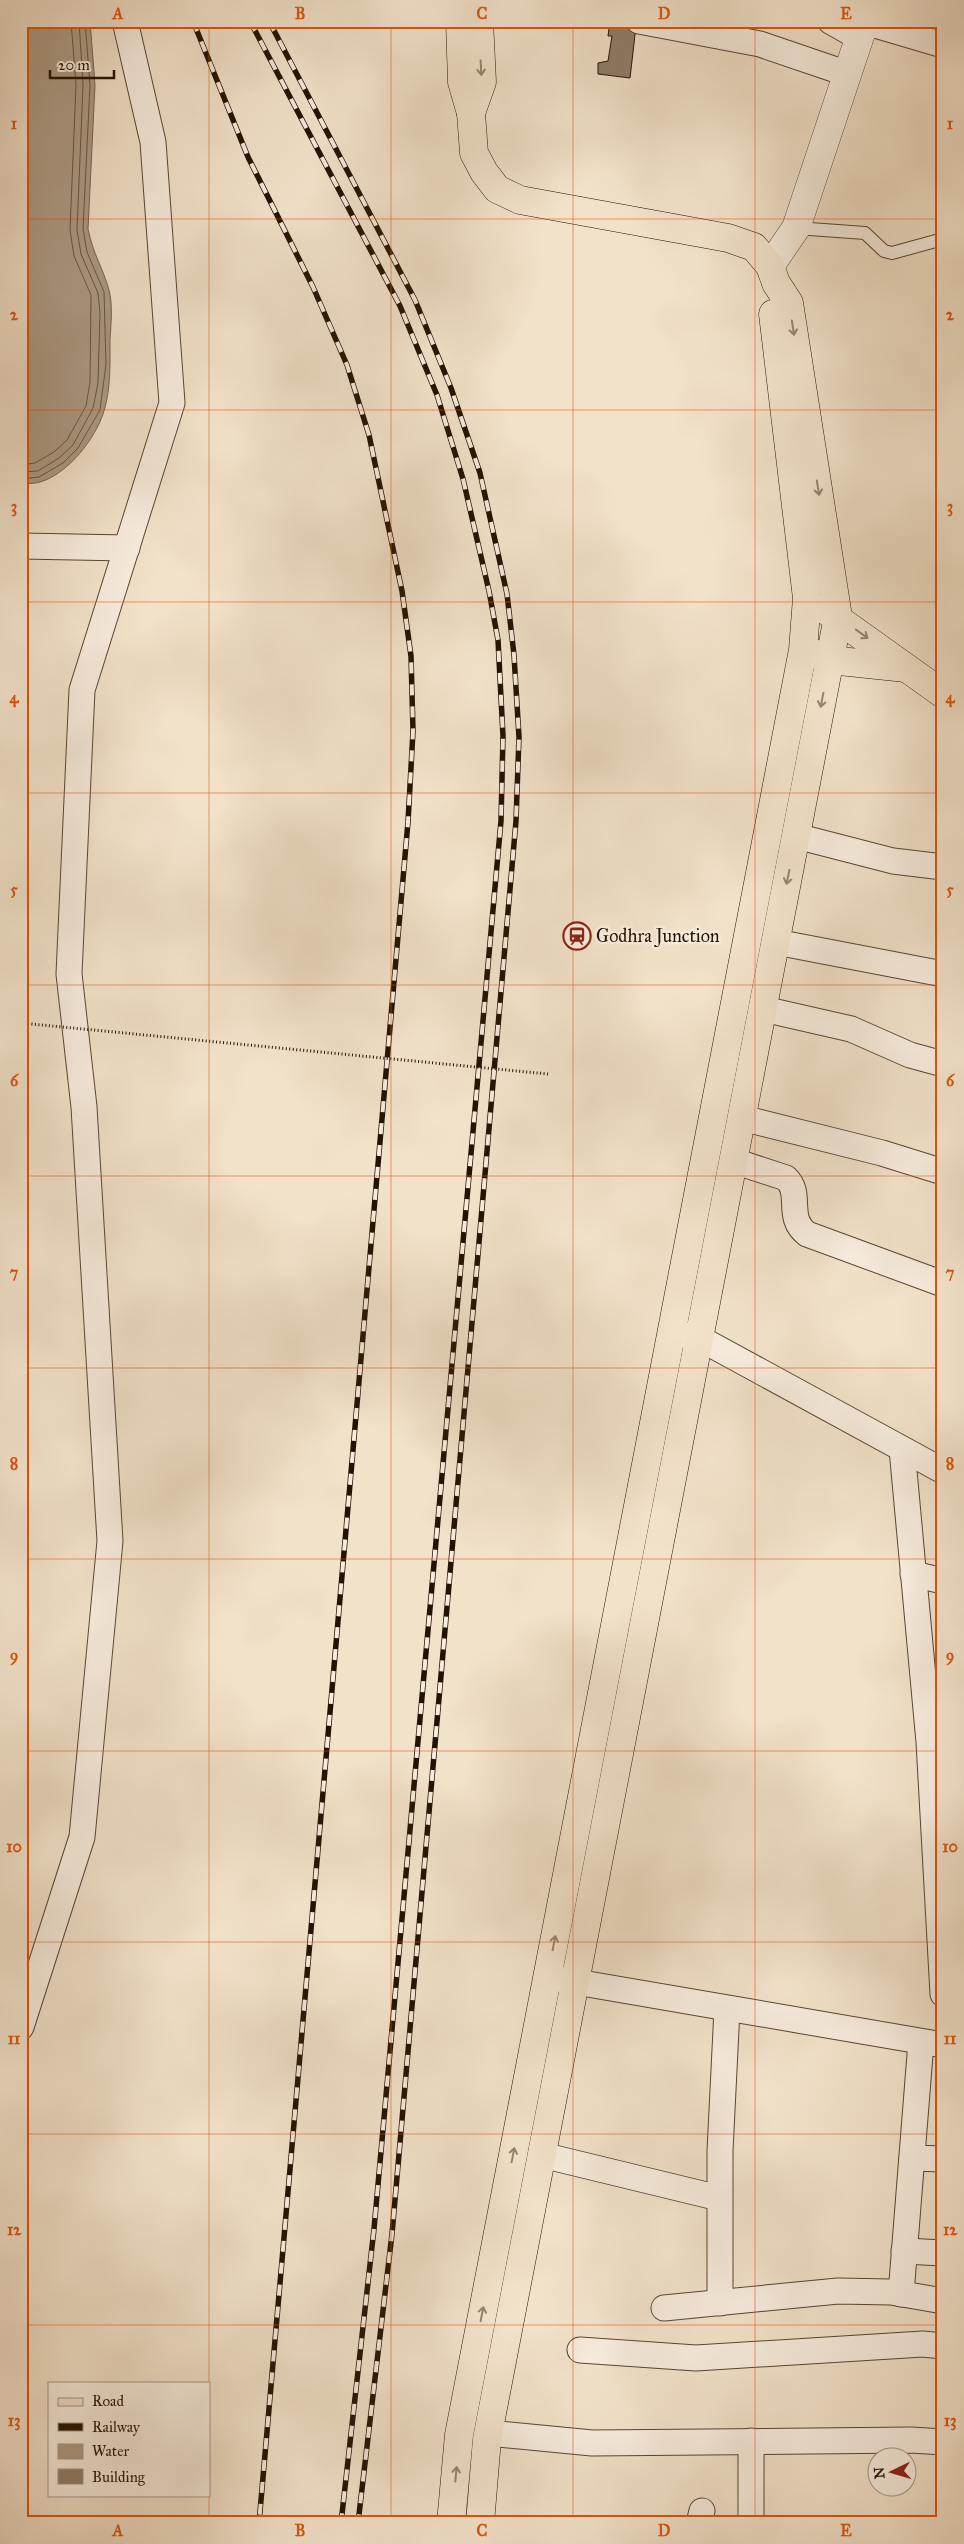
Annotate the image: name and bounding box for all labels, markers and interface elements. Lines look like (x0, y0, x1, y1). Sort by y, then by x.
text: A (112, 4, 124, 23)
text: B (295, 4, 305, 23)
text: C (477, 4, 488, 23)
text: D (658, 4, 671, 23)
text: E (840, 4, 852, 23)
scale bar (50, 48, 114, 80)
text: 20 m (58, 56, 90, 74)
one-way arrow (477, 60, 486, 76)
text: 1 (11, 114, 18, 133)
text: 1 (947, 114, 954, 133)
text: 2 (10, 305, 19, 324)
text: 2 (946, 305, 955, 324)
one-way arrow (789, 319, 799, 335)
one-way arrow (814, 480, 824, 496)
text: 3 (11, 497, 17, 517)
text: 3 (947, 497, 953, 517)
one-way arrow (855, 629, 868, 640)
text: 4 (10, 688, 20, 708)
text: 4 (946, 688, 956, 708)
one-way arrow (817, 692, 827, 708)
one-way arrow (783, 868, 793, 884)
text: 5 (10, 880, 18, 899)
text: 5 (946, 880, 954, 899)
station icon: Godhra Junction (562, 921, 592, 951)
place label: Godhra Junction (596, 925, 720, 948)
text: 6 (10, 1071, 19, 1090)
text: 6 (946, 1071, 955, 1090)
text: 7 (10, 1263, 19, 1282)
text: 7 (946, 1263, 955, 1282)
text: 8 (10, 1454, 18, 1473)
text: 8 (946, 1454, 954, 1473)
text: 9 (10, 1646, 18, 1666)
text: 9 (946, 1646, 954, 1666)
text: 10 (6, 1837, 22, 1856)
text: 10 (942, 1837, 958, 1856)
one-way arrow (549, 1936, 559, 1952)
text: 11 (8, 2029, 21, 2048)
text: 11 (944, 2029, 957, 2048)
one-way arrow (509, 2147, 519, 2163)
text: 12 (7, 2220, 22, 2239)
text: 12 (943, 2220, 958, 2239)
one-way arrow (478, 2306, 488, 2322)
legend (48, 2382, 210, 2496)
text: Road (92, 2392, 124, 2410)
text: 13 (8, 2411, 20, 2431)
text: 13 (944, 2411, 956, 2431)
text: Railway (92, 2418, 141, 2436)
text: Water (92, 2442, 129, 2460)
north arrow (866, 2446, 916, 2496)
one-way arrow (451, 2466, 460, 2482)
text: N (871, 2466, 889, 2480)
text: Building (92, 2468, 146, 2486)
text: A (112, 2521, 124, 2540)
text: B (295, 2521, 305, 2540)
text: C (477, 2521, 488, 2540)
text: D (658, 2521, 671, 2540)
text: E (840, 2521, 852, 2540)

